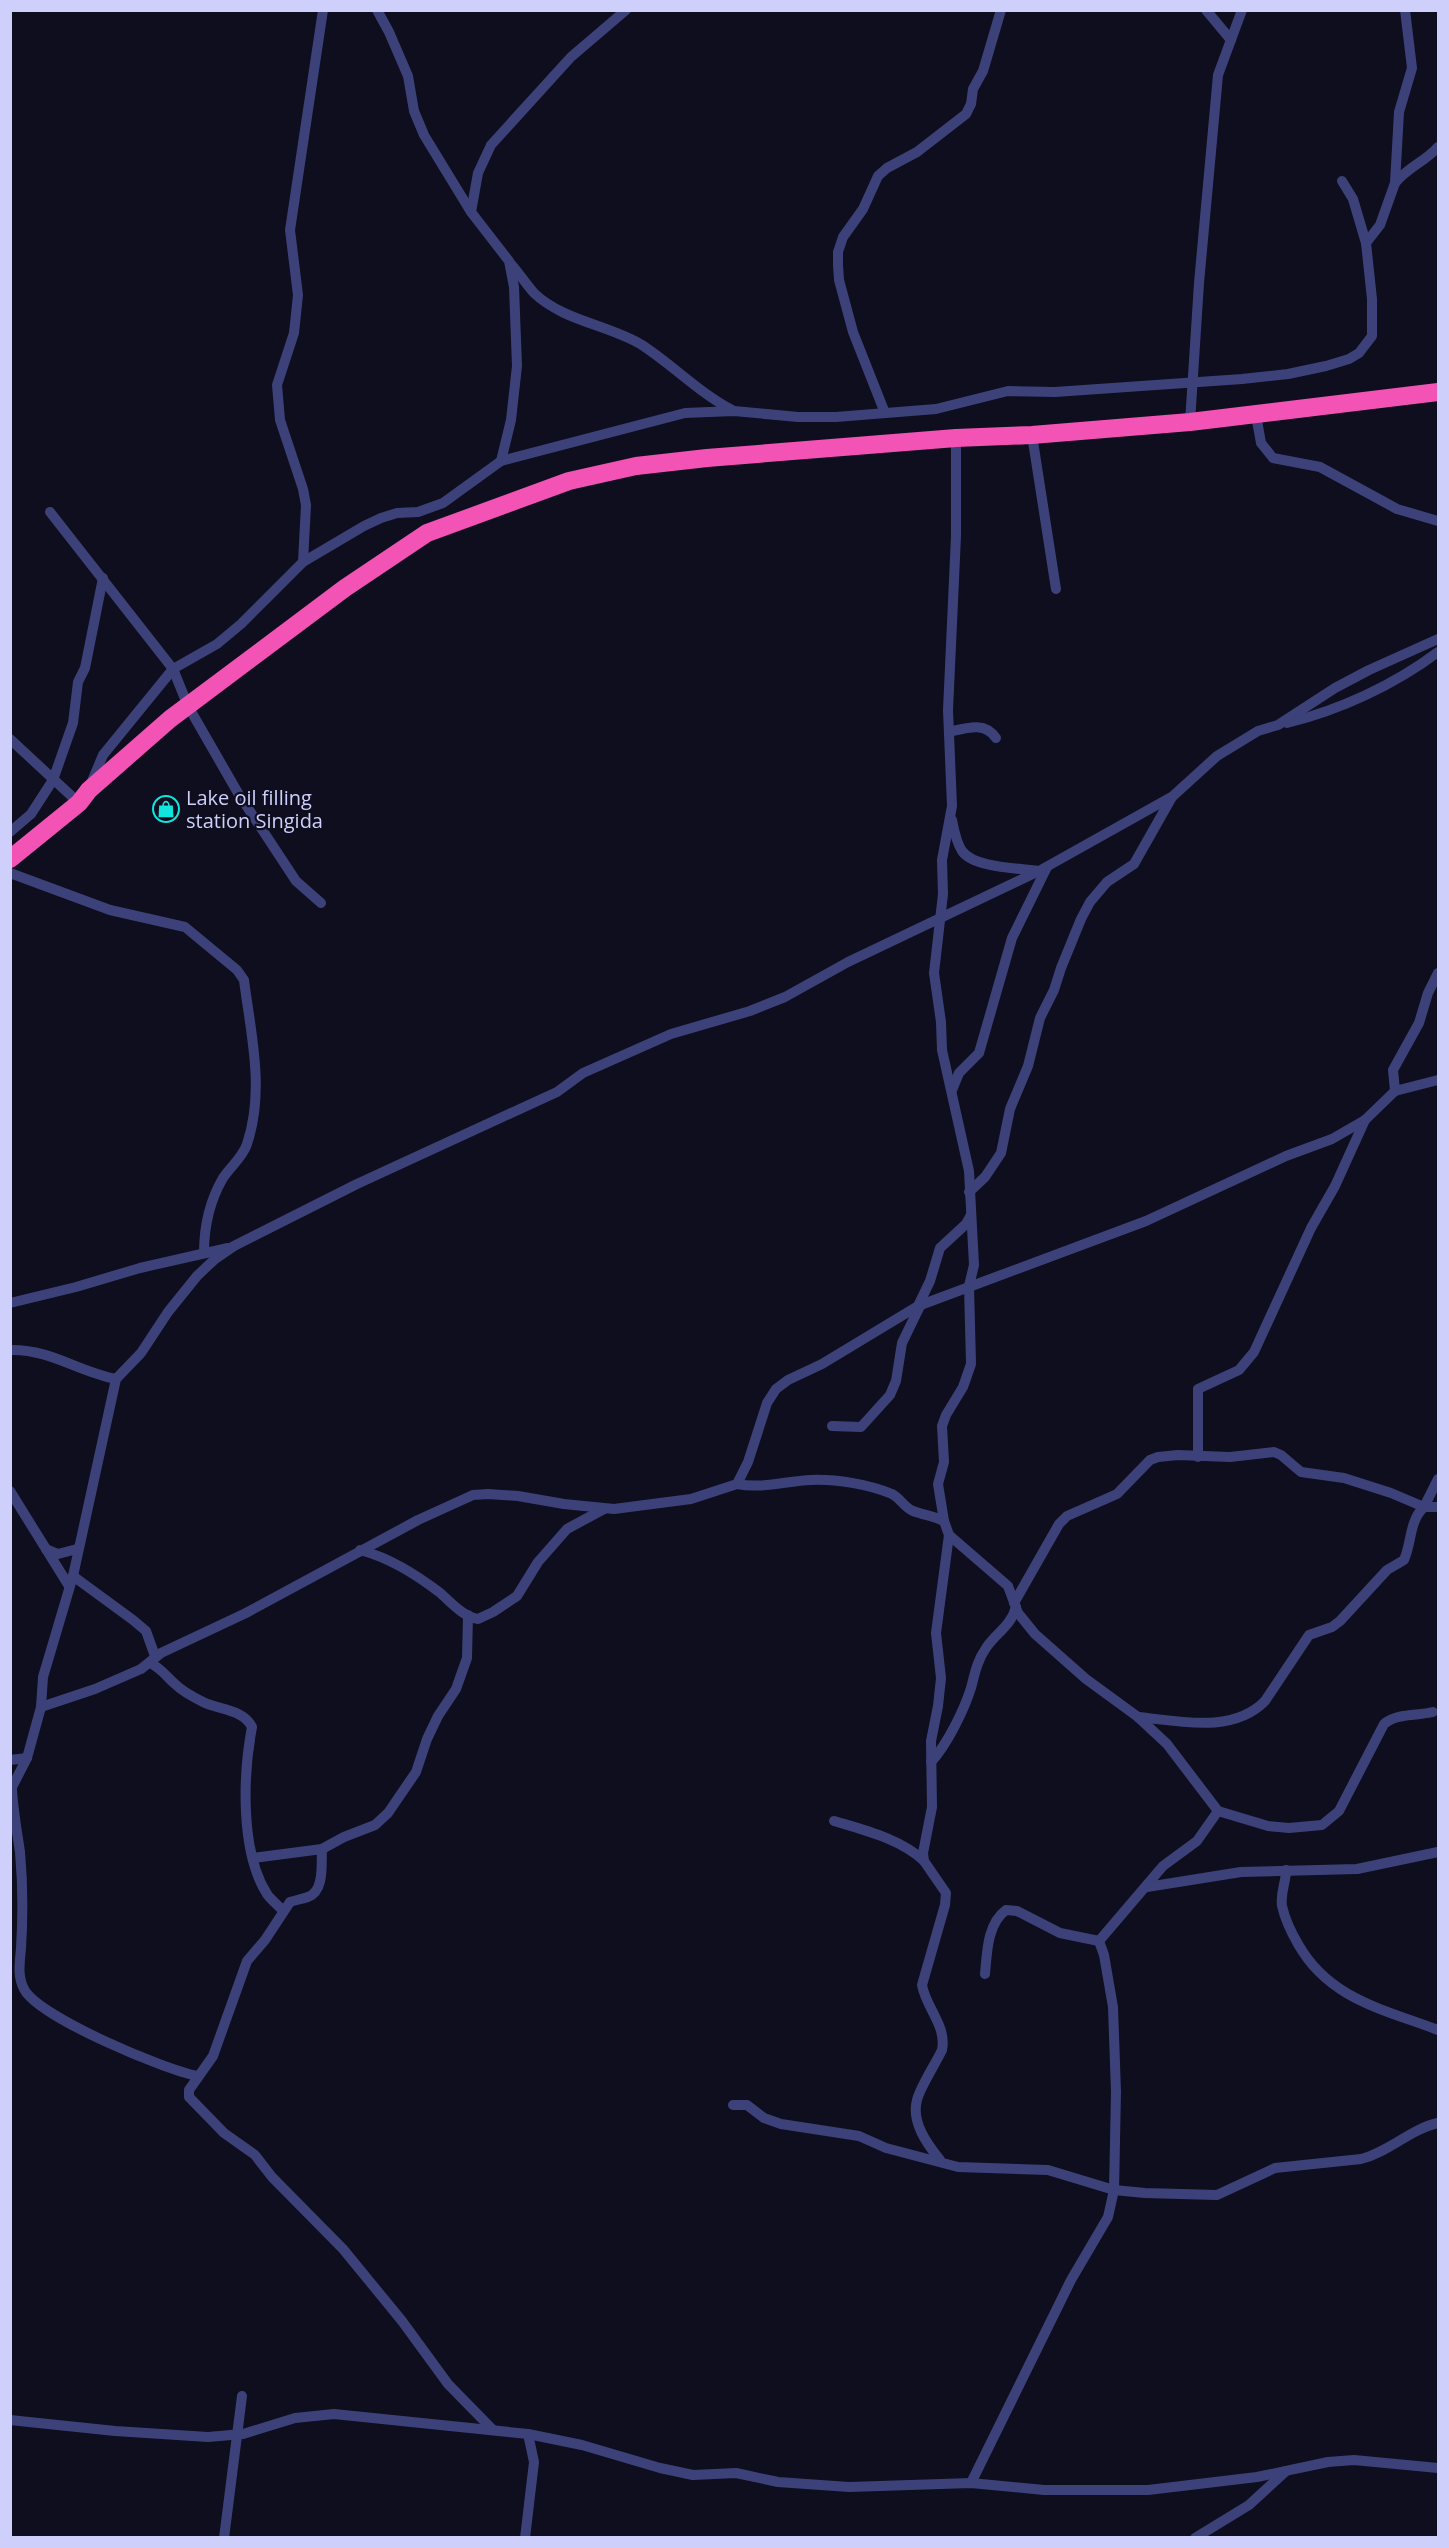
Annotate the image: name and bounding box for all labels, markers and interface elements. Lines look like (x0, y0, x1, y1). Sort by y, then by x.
place label: Lake oil filling station Singida (186, 784, 323, 834)
shop icon: Lake oil filling station Singida (151, 794, 181, 824)

